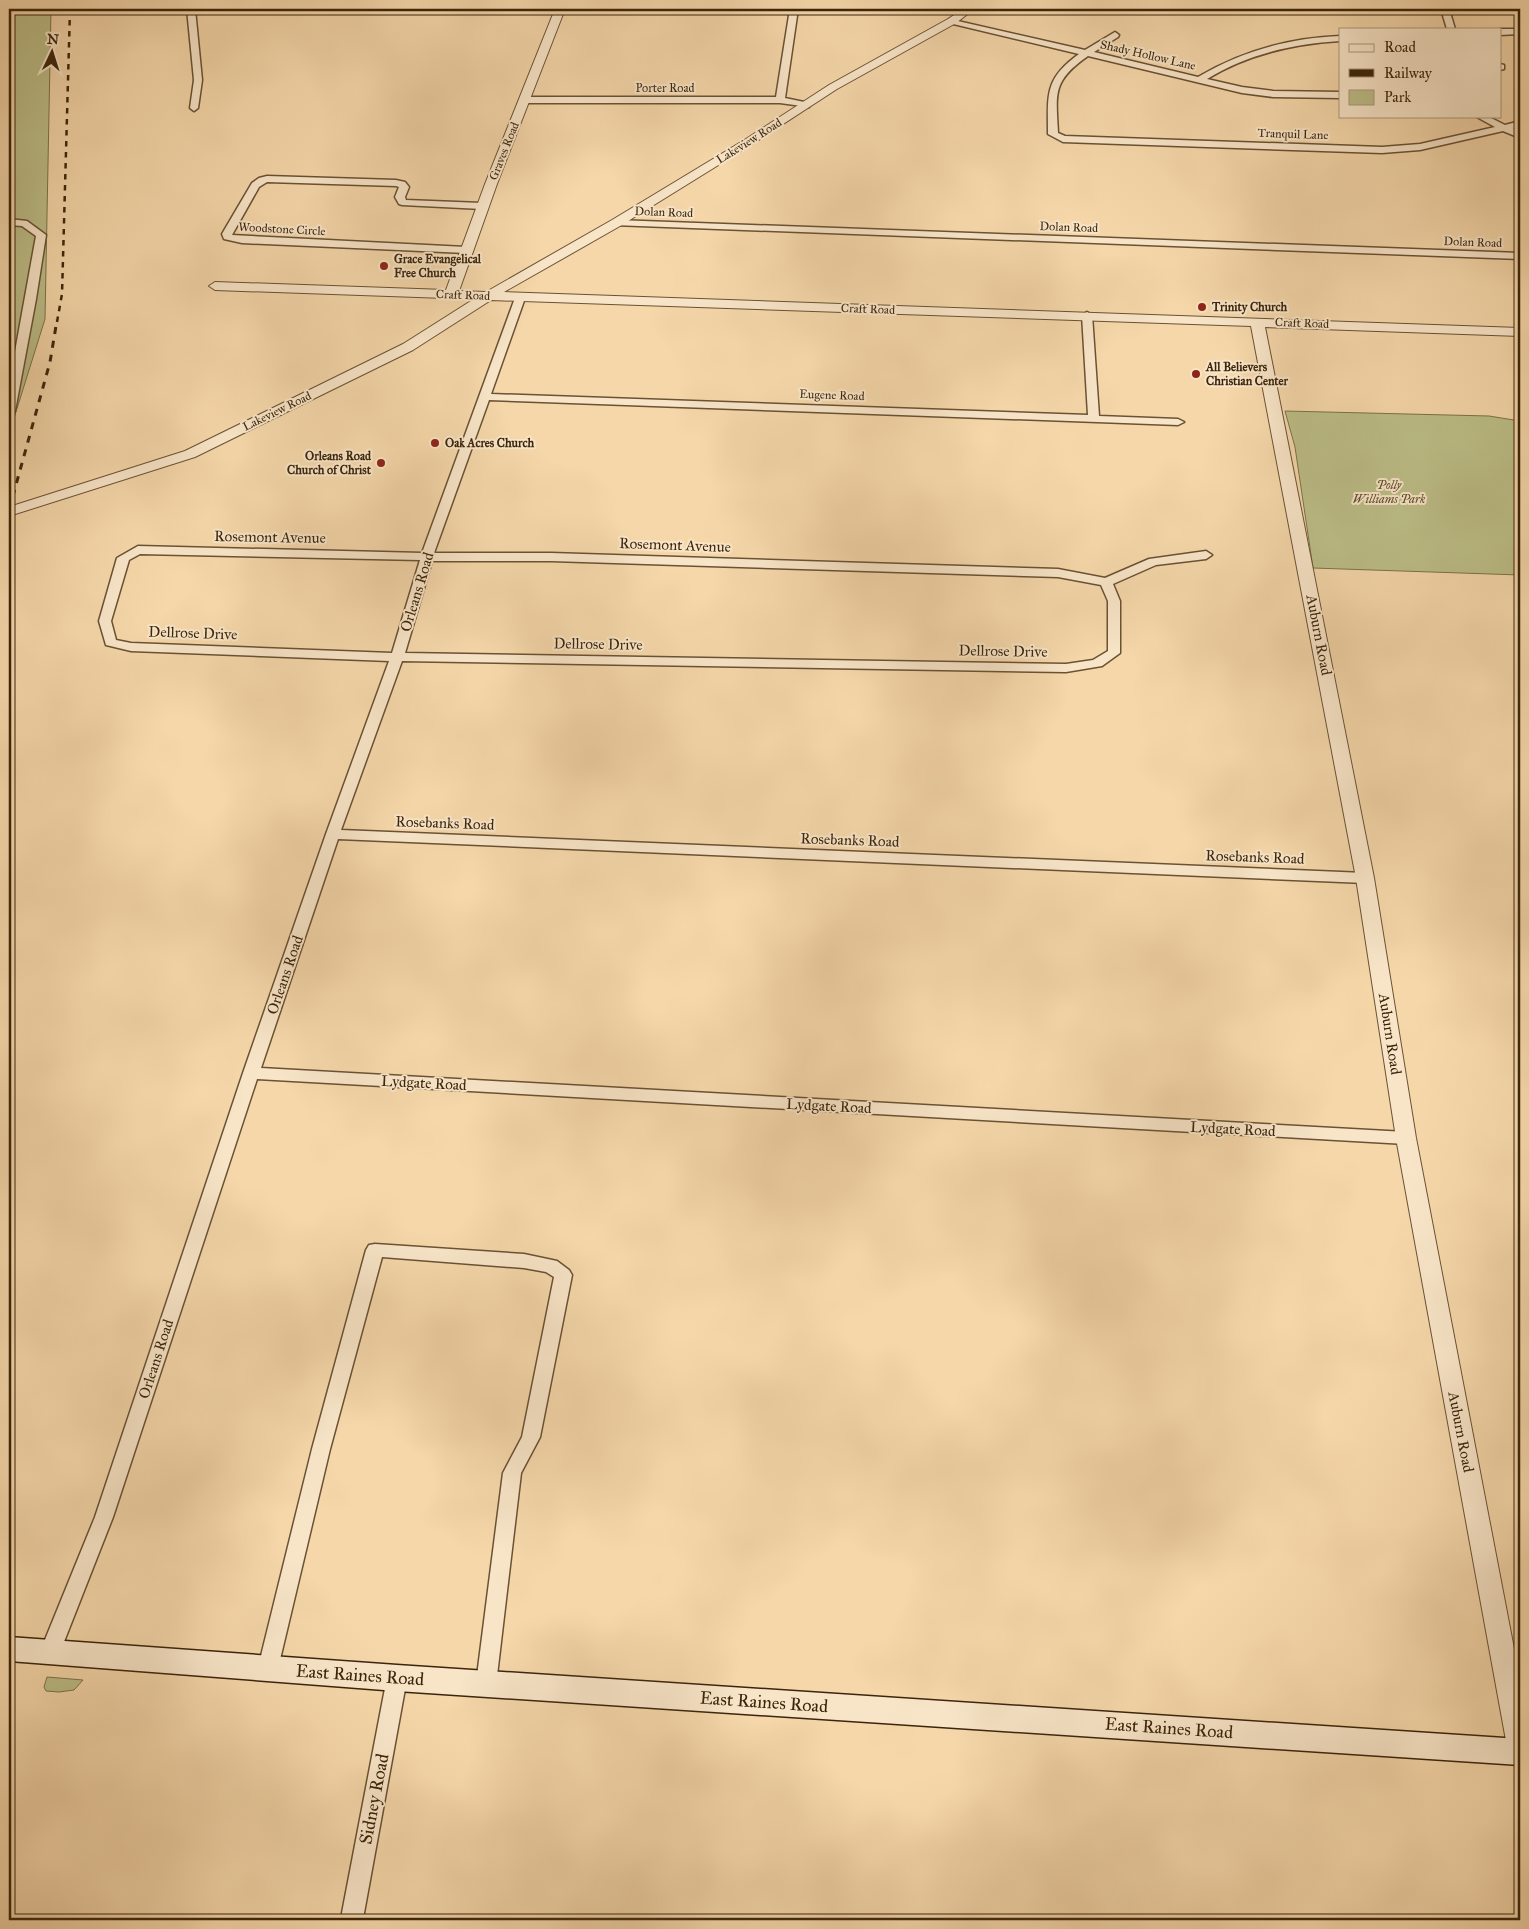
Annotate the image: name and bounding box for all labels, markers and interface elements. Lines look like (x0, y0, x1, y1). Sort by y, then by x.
north arrow (28, 28, 78, 78)
legend (1339, 28, 1502, 118)
text: N (46, 31, 60, 48)
street label: Shady Hollow Lane (1099, 37, 1197, 73)
text: Road (1384, 38, 1416, 56)
text: Railway (1384, 64, 1433, 82)
street label: Porter Road (635, 81, 695, 95)
text: Park (1384, 88, 1411, 106)
street label: Lakeview Road (714, 115, 784, 167)
street label: Graves Road (486, 120, 522, 182)
street label: Tranquil Lane (1257, 126, 1329, 143)
street label: Dolan Road (635, 204, 693, 220)
street label: Dolan Road (1040, 219, 1098, 235)
street label: Woodstone Circle (238, 220, 326, 238)
street label: Dolan Road (1444, 234, 1502, 250)
place label: Grace Evangelical Free Church (394, 252, 482, 280)
marker: Grace Evangelical Free Church (378, 260, 390, 272)
street label: Craft Road (436, 287, 490, 303)
place label: Trinity Church (1211, 300, 1288, 315)
street label: Craft Road (841, 301, 895, 317)
marker: Trinity Church (1196, 301, 1208, 313)
street label: Craft Road (1275, 315, 1329, 331)
place label: All Believers Christian Center (1205, 360, 1289, 388)
marker: All Believers Christian Center (1190, 368, 1202, 380)
street label: Eugene Road (799, 387, 865, 404)
street label: Lakeview Road (240, 388, 314, 434)
place label: Oak Acres Church (445, 436, 535, 450)
marker: Oak Acres Church (429, 437, 441, 449)
place label: Orleans Road Church of Christ (287, 449, 372, 477)
marker: Orleans Road Church of Christ (375, 457, 387, 469)
park label: Polly Williams Park (1353, 478, 1426, 506)
street label: Rosemont Avenue (214, 527, 326, 547)
street label: Rosemont Avenue (619, 534, 731, 556)
street label: Orleans Road (396, 550, 438, 634)
street label: Auburn Road (1302, 592, 1336, 677)
street label: Dellrose Drive (148, 622, 238, 644)
street label: Dellrose Drive (553, 634, 643, 654)
street label: Dellrose Drive (958, 641, 1048, 661)
street label: Rosebanks Road (395, 812, 495, 834)
street label: Rosebanks Road (800, 829, 900, 851)
street label: Rosebanks Road (1205, 846, 1305, 868)
street label: Orleans Road (263, 933, 307, 1017)
street label: Auburn Road (1375, 991, 1405, 1076)
street label: Lydgate Road (381, 1072, 468, 1094)
street label: Lydgate Road (786, 1095, 873, 1117)
street label: Lydgate Road (1190, 1118, 1277, 1140)
street label: Orleans Road (135, 1317, 177, 1401)
street label: Auburn Road (1444, 1389, 1478, 1474)
street label: East Raines Road (295, 1660, 425, 1690)
street label: East Raines Road (699, 1687, 829, 1717)
street label: East Raines Road (1104, 1713, 1234, 1743)
street label: Sidney Road (354, 1752, 394, 1846)

